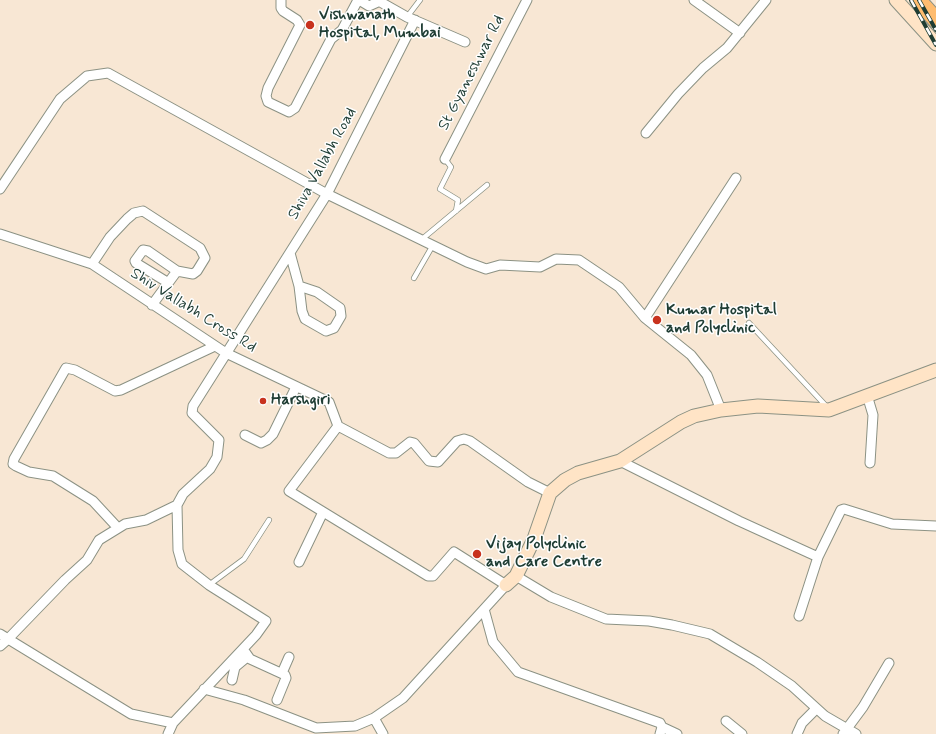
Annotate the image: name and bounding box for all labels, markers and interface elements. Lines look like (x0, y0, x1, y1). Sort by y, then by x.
place label: Vishwanath Hospital, Mumbai (319, 6, 441, 44)
street label: St Gyaneshwar Rd (435, 12, 509, 134)
marker: Vishwanath Hospital, Mumbai (304, 19, 316, 31)
street label: Shiva Vallabh Road (284, 105, 362, 223)
street label: Shiv Vallabh Cross Rd (126, 264, 260, 358)
place label: Kumar Hospital and Polyclinic (666, 301, 777, 339)
marker: Kumar Hospital and Polyclinic (651, 314, 663, 326)
place label: Harshgiri (271, 391, 331, 411)
marker: Harshgiri (258, 396, 268, 406)
place label: Vijay Polyclinic and Care Centre (486, 535, 602, 573)
marker: Vijay Polyclinic and Care Centre (471, 548, 483, 560)

